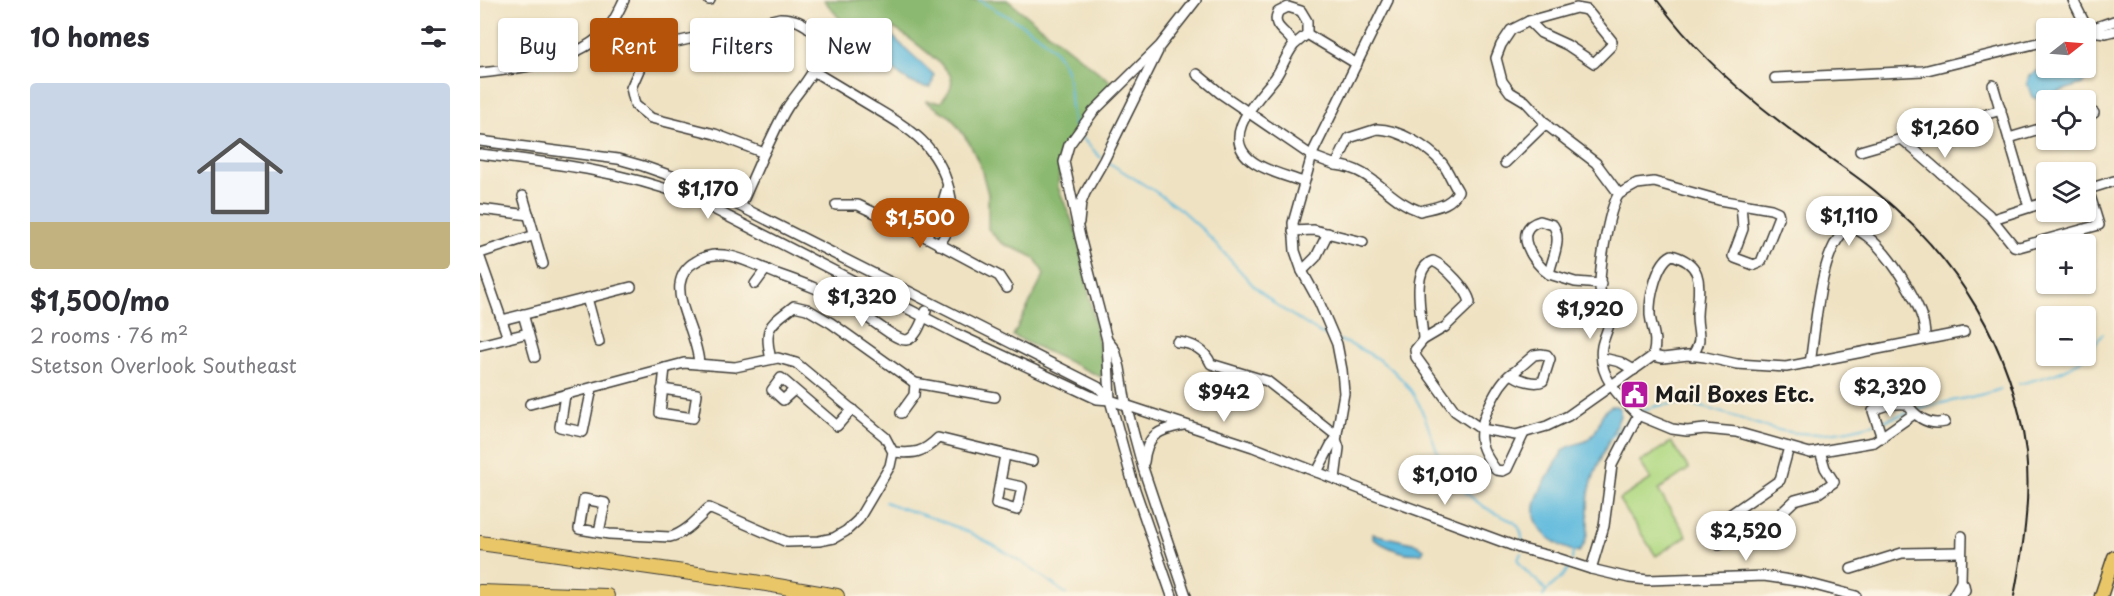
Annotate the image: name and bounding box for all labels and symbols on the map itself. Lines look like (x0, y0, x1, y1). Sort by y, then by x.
north arrow (2036, 18, 2096, 78)
pin: $1,260 (1896, 108, 1994, 159)
pin: $1,170 (659, 169, 757, 220)
pin: $1,110 (1800, 196, 1898, 247)
pin: $1,500 (871, 198, 969, 249)
pin: $1,320 (813, 277, 911, 328)
pin: $1,920 (1541, 289, 1639, 340)
pin: $2,320 (1841, 367, 1939, 418)
pin: $942 (1188, 372, 1260, 423)
place label: Mail Boxes Etc. (1655, 377, 1815, 409)
public building icon: Mail Boxes Etc. (1618, 379, 1650, 411)
pin: $1,010 (1396, 455, 1494, 506)
pin: $2,520 (1697, 511, 1795, 562)

